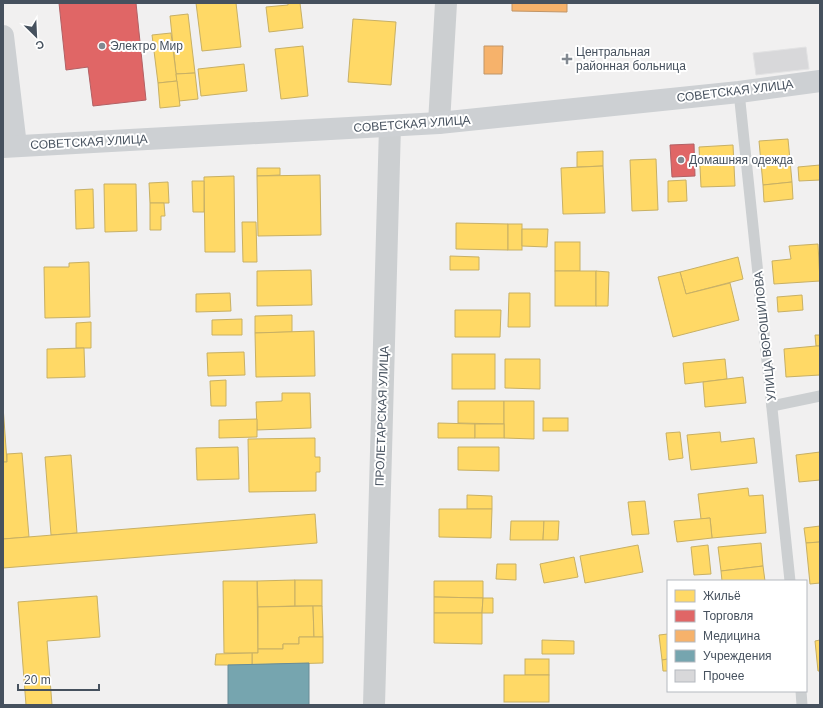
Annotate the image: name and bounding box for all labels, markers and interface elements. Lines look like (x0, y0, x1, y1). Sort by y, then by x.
north arrow (16, 16, 56, 56)
text: С (34, 38, 46, 52)
place label: Электро Мир (110, 39, 183, 53)
marker: Электро Мир (97, 41, 107, 51)
place label: Центральная районная больница (576, 45, 686, 73)
marker: Центральная районная больница (561, 53, 573, 65)
street label: СОВЕТСКАЯ УЛИЦА (676, 77, 794, 105)
street label: СОВЕТСКАЯ УЛИЦА (353, 113, 471, 135)
street label: СОВЕТСКАЯ УЛИЦА (30, 132, 148, 152)
place label: Домашняя одежда (689, 153, 793, 167)
marker: Домашняя одежда (676, 155, 686, 165)
street label: УЛИЦА ВОРОШИЛОВА (751, 270, 779, 402)
street label: ПРОЛЕТАРСКАЯ УЛИЦА (373, 346, 391, 486)
legend (667, 580, 807, 692)
text: Жильё (703, 589, 741, 603)
text: Торговля (703, 609, 753, 623)
text: Медицина (703, 629, 760, 643)
text: Учреждения (703, 649, 772, 663)
scale bar (18, 666, 99, 692)
text: Прочее (703, 669, 745, 683)
text: 20 m (24, 673, 51, 687)

